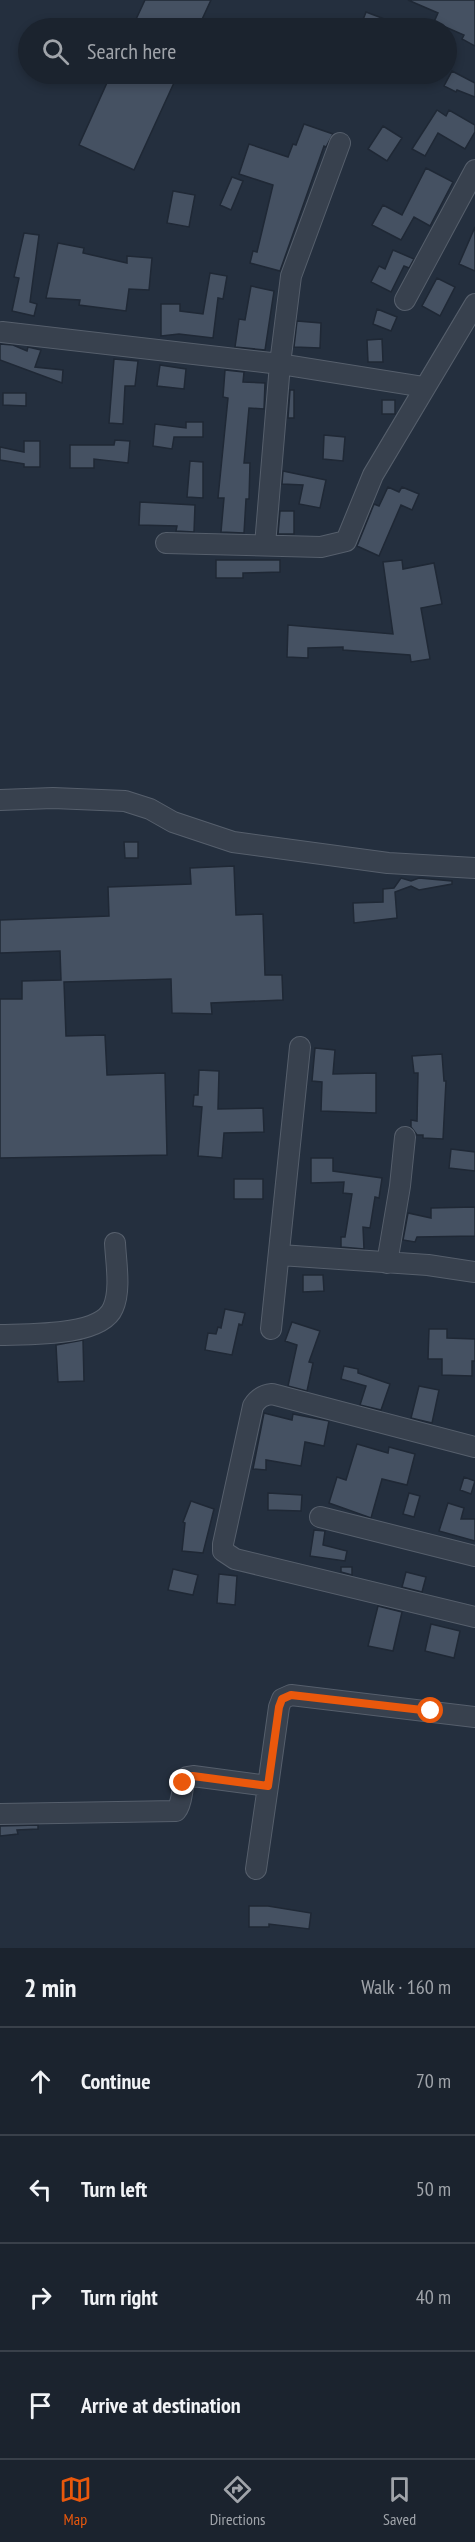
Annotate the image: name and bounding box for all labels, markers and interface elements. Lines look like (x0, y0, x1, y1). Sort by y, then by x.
search box (18, 18, 457, 84)
icon: search (39, 35, 72, 68)
text: Search here (87, 37, 176, 65)
route start (417, 1697, 443, 1723)
route end (169, 1769, 195, 1795)
text: 2 min (24, 1971, 77, 2004)
text: Walk · 160 m (361, 1974, 451, 2000)
icon: ahead (24, 2065, 57, 2098)
text: Continue (81, 2067, 151, 2095)
text: 70 m (416, 2068, 451, 2094)
icon: left (24, 2173, 57, 2206)
text: Turn left (81, 2175, 147, 2203)
text: 50 m (416, 2176, 451, 2202)
icon: right (24, 2281, 57, 2314)
text: Turn right (81, 2283, 158, 2311)
text: 40 m (416, 2284, 451, 2310)
icon: arrive (24, 2389, 57, 2422)
text: Arrive at destination (81, 2391, 241, 2419)
tab: Map (59, 2473, 92, 2529)
tab: Directions (210, 2473, 265, 2529)
tab: Saved (383, 2473, 416, 2529)

